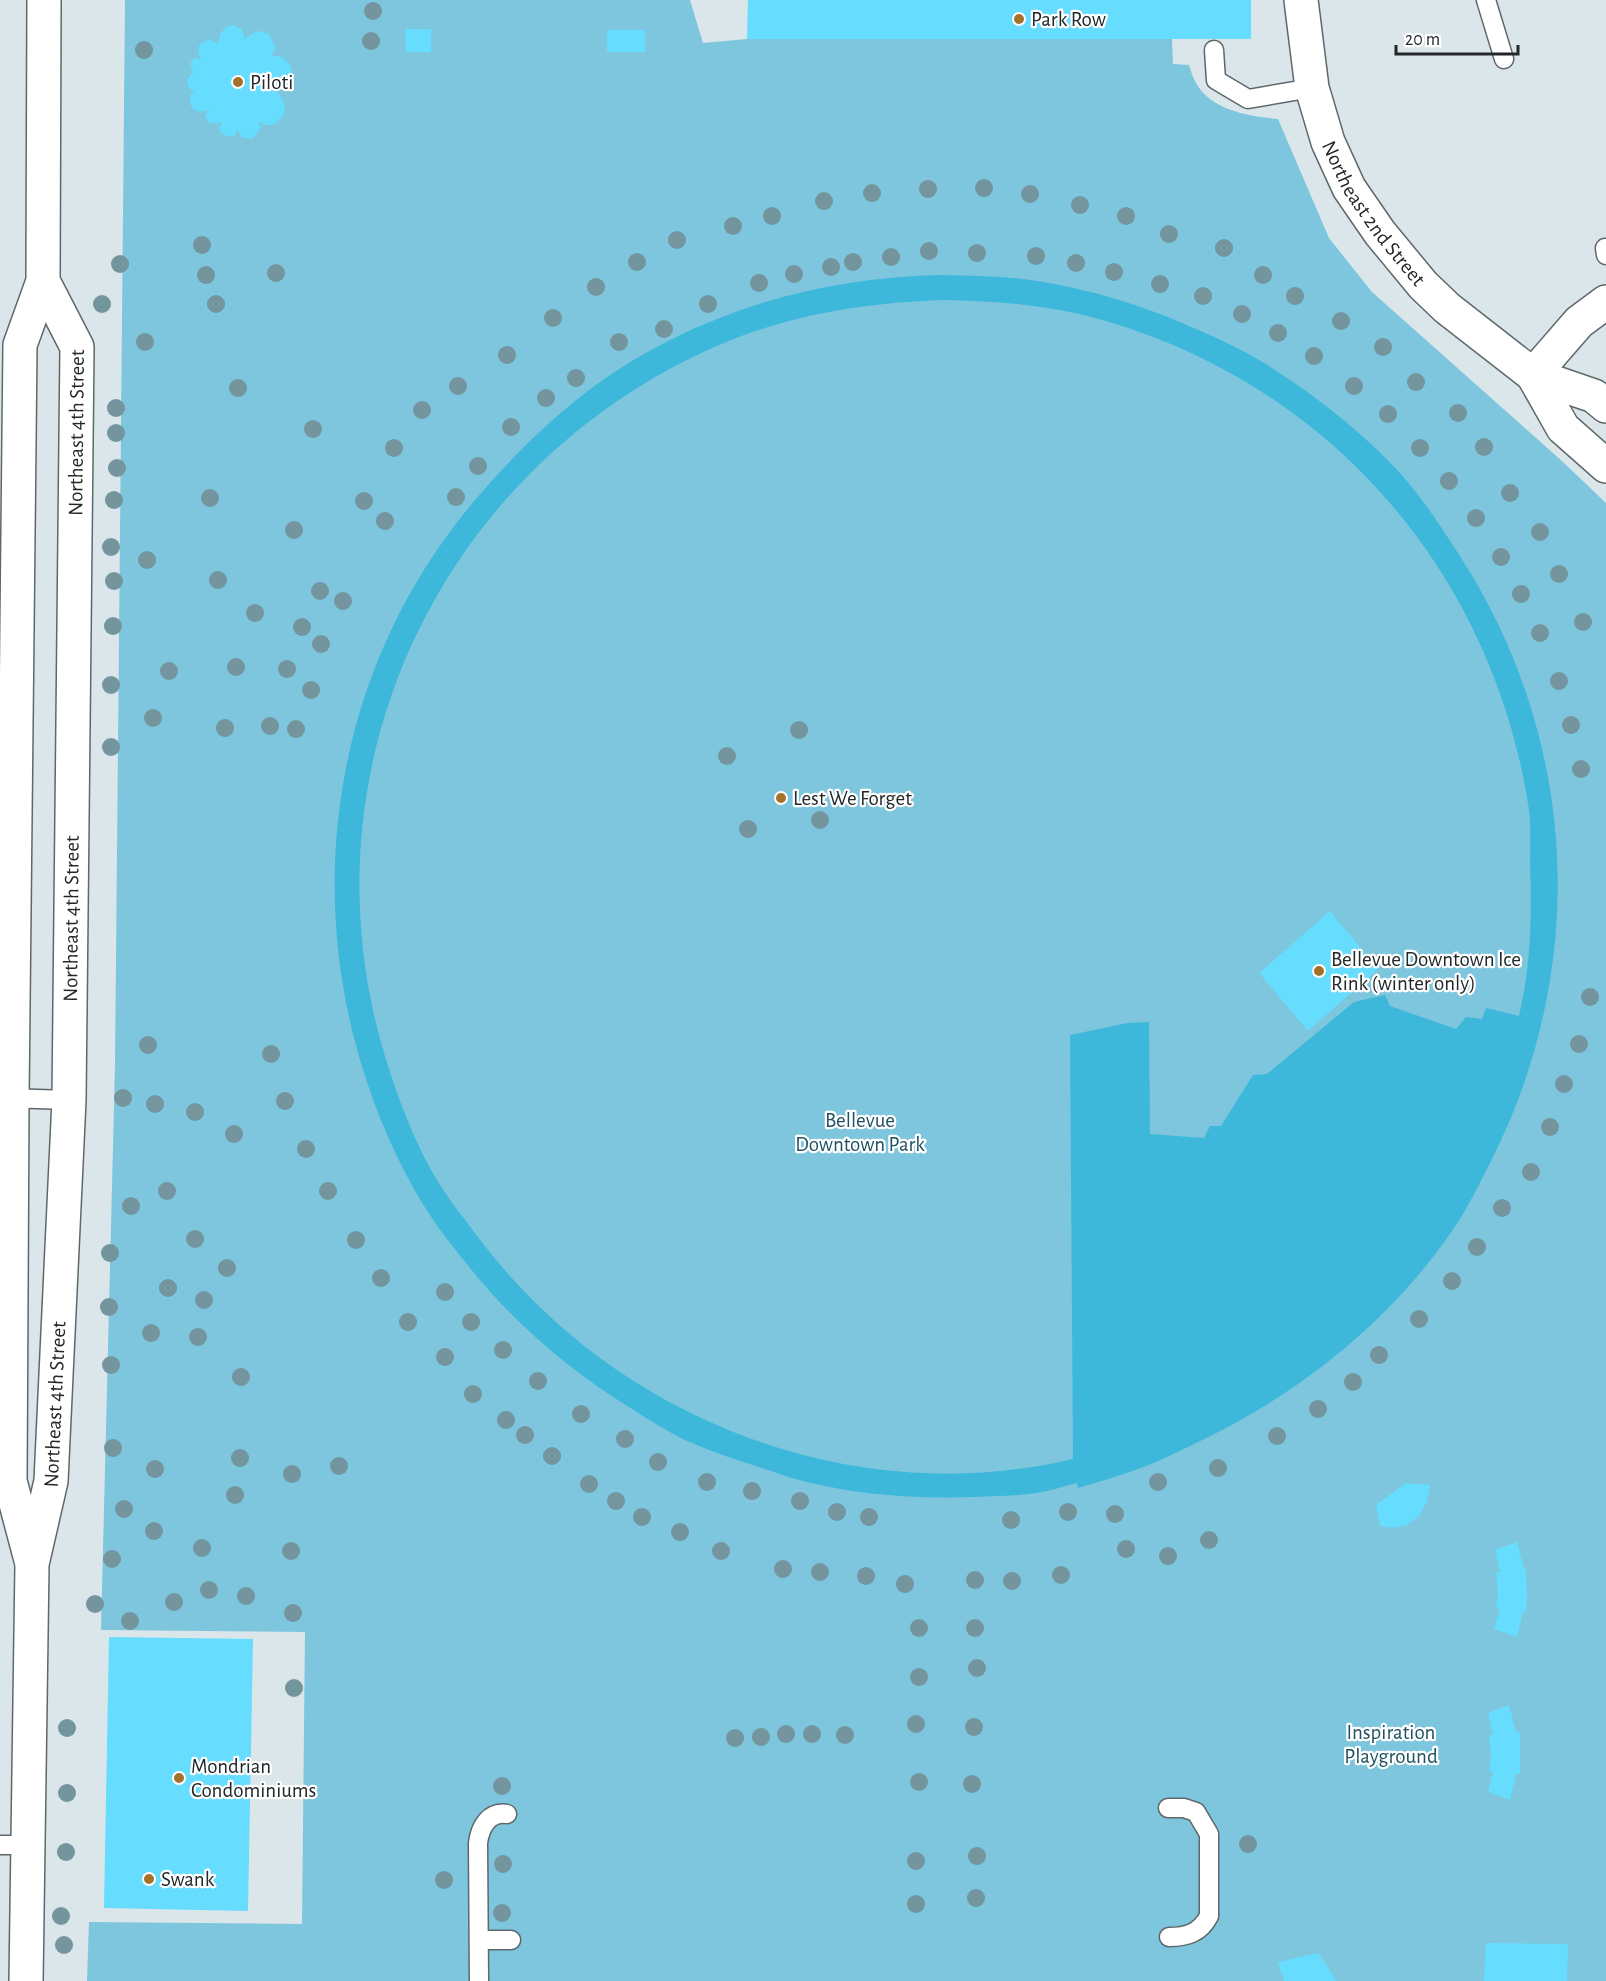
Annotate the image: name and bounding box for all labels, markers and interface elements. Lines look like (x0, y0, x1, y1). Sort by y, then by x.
place label: Park Row (1031, 9, 1106, 30)
marker: Park Row (1012, 12, 1026, 26)
scale bar (1396, 18, 1518, 56)
text: 20 m (1405, 31, 1440, 49)
place label: Piloti (250, 72, 293, 93)
marker: Piloti (231, 75, 245, 89)
street label: Northeast 2nd Street (1318, 138, 1429, 290)
street label: Northeast 4th Street (65, 349, 88, 516)
place label: Lest We Forget (793, 788, 912, 809)
marker: Lest We Forget (774, 791, 788, 805)
street label: Northeast 4th Street (60, 835, 83, 1002)
place label: Bellevue Downtown Ice Rink (winter only) (1331, 949, 1521, 994)
marker: Bellevue Downtown Ice Rink (winter only) (1312, 964, 1326, 978)
park label: Bellevue Downtown Park (795, 1110, 925, 1155)
street label: Northeast 4th Street (41, 1320, 70, 1488)
park label: Inspiration Playground (1344, 1722, 1438, 1767)
place label: Mondrian Condominiums (191, 1756, 316, 1801)
marker: Mondrian Condominiums (172, 1771, 186, 1785)
place label: Swank (161, 1869, 215, 1890)
marker: Swank (142, 1872, 156, 1886)

